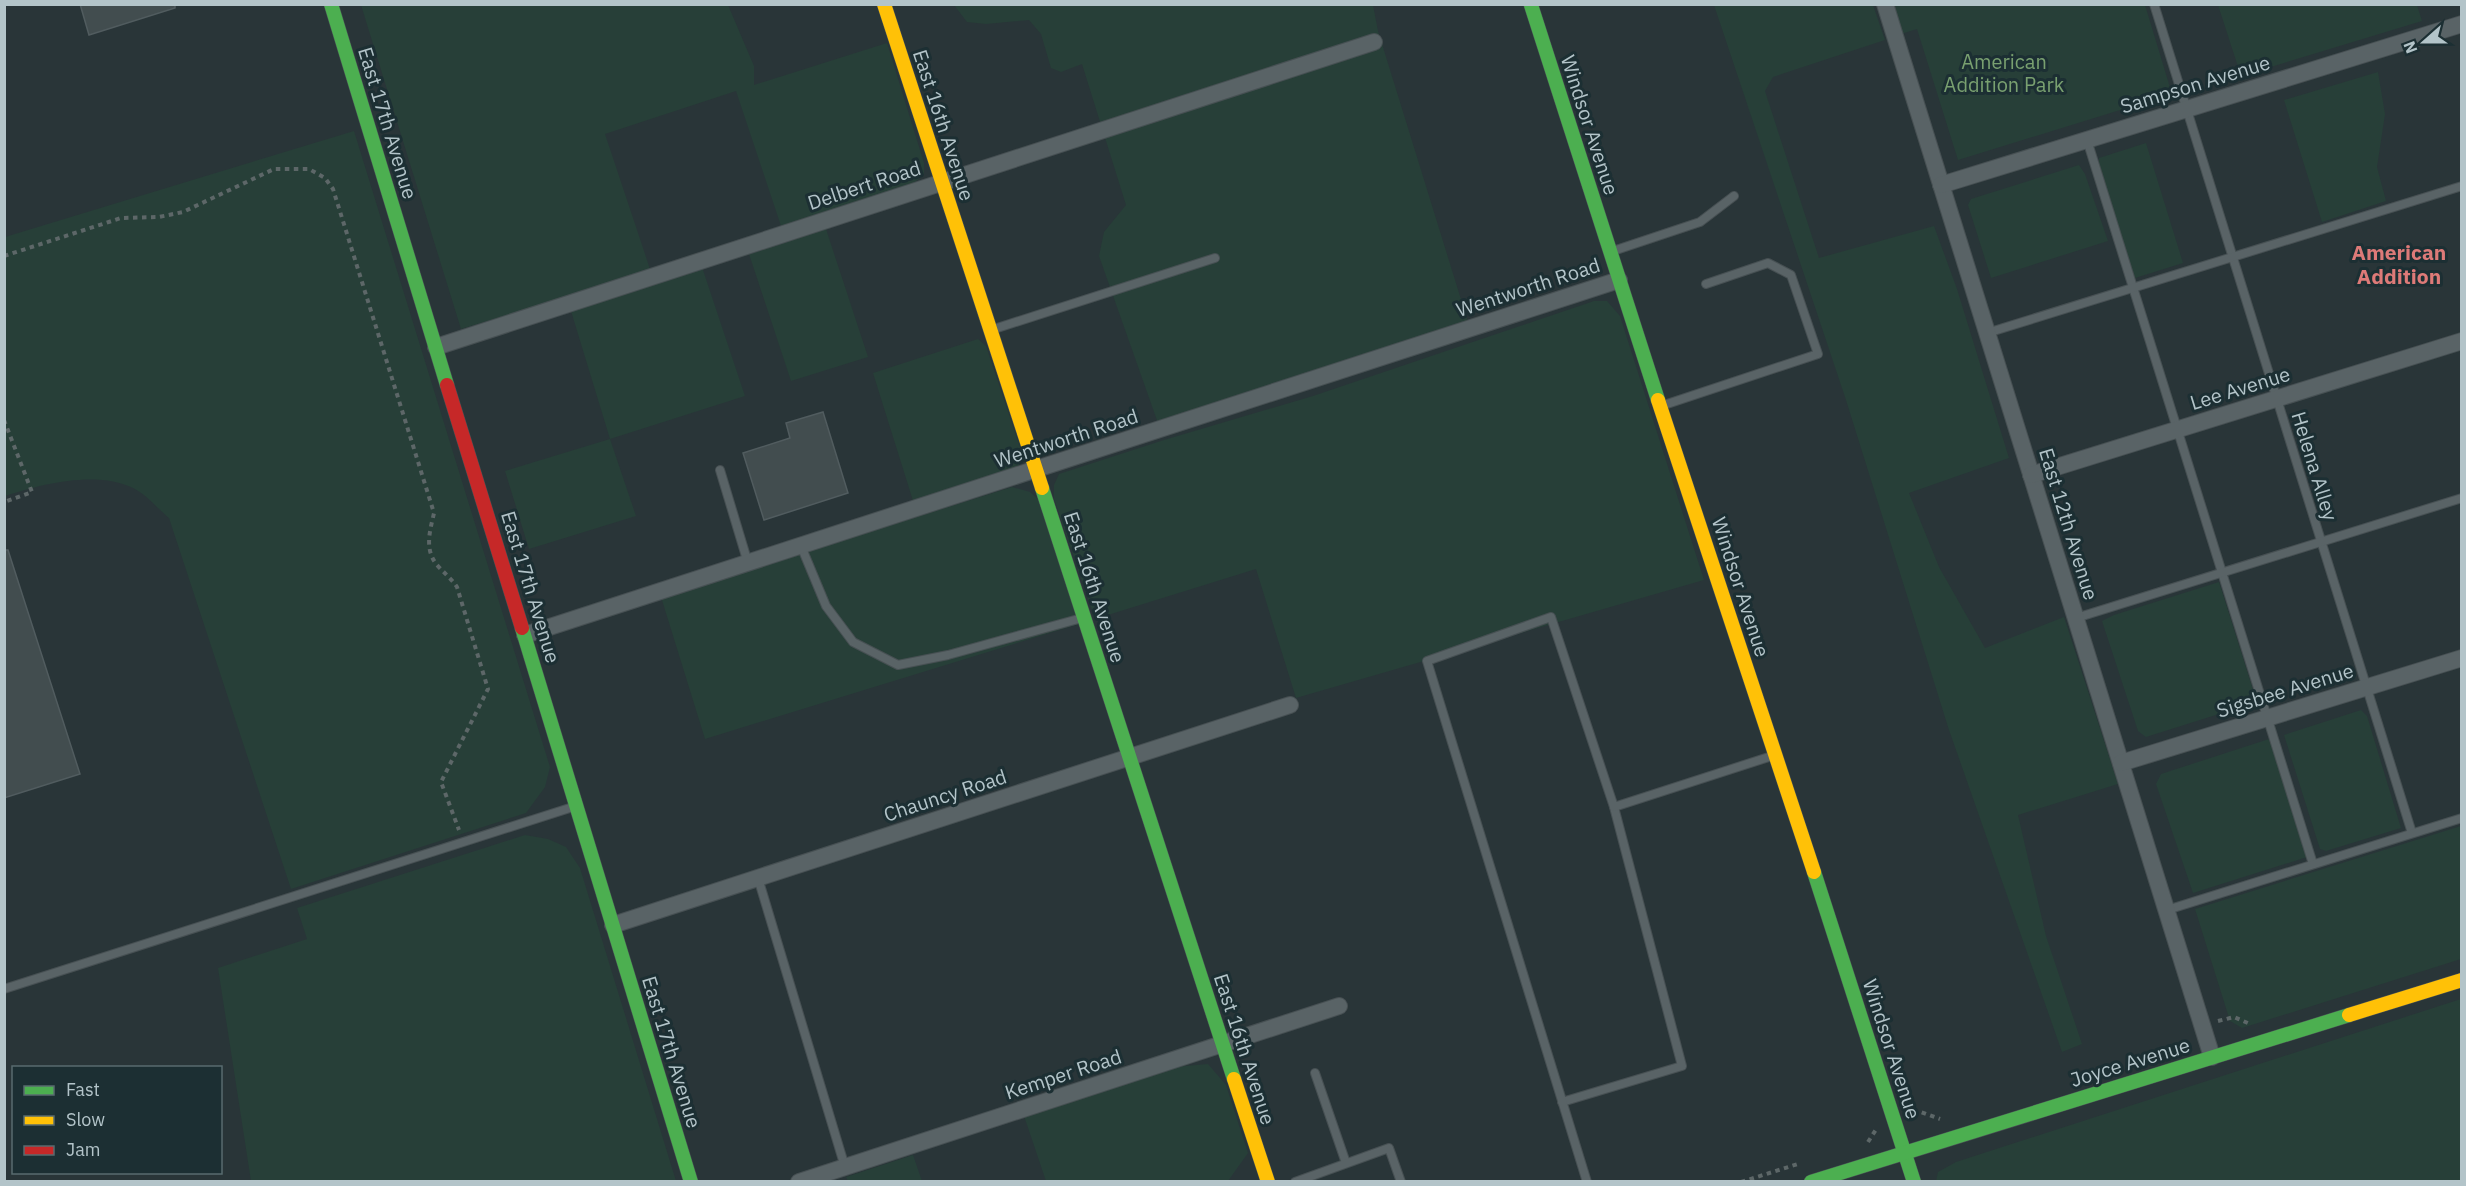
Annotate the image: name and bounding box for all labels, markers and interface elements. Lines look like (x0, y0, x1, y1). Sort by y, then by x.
north arrow (2394, 12, 2454, 72)
text: N (2399, 38, 2421, 56)
street label: East 17th Avenue (352, 44, 424, 202)
street label: East 16th Avenue (907, 46, 981, 204)
park label: American Addition Park (1944, 48, 2065, 98)
street label: Sampson Avenue (2117, 48, 2273, 120)
street label: Windsor Avenue (1555, 52, 1625, 198)
street label: Delbert Road (804, 154, 924, 216)
district label: American Addition (2352, 238, 2446, 290)
street label: Wentworth Road (1453, 251, 1603, 323)
street label: Lee Avenue (2187, 360, 2293, 416)
street label: Wentworth Road (991, 402, 1141, 474)
street label: Helena Alley (2286, 408, 2344, 524)
street label: East 12th Avenue (2033, 445, 2105, 603)
street label: East 17th Avenue (495, 508, 567, 666)
street label: East 16th Avenue (1058, 508, 1132, 666)
street label: Windsor Avenue (1706, 514, 1776, 660)
street label: Sigsbee Avenue (2213, 656, 2357, 724)
street label: Chauncy Road (880, 762, 1010, 828)
street label: East 16th Avenue (1208, 970, 1282, 1128)
street label: East 17th Avenue (636, 973, 708, 1131)
street label: Windsor Avenue (1857, 976, 1927, 1122)
street label: Joyce Avenue (2067, 1031, 2193, 1093)
street label: Kemper Road (1001, 1042, 1125, 1106)
legend (12, 1066, 222, 1174)
text: Fast (66, 1078, 100, 1101)
text: Slow (66, 1108, 105, 1131)
text: Jam (66, 1138, 101, 1161)

